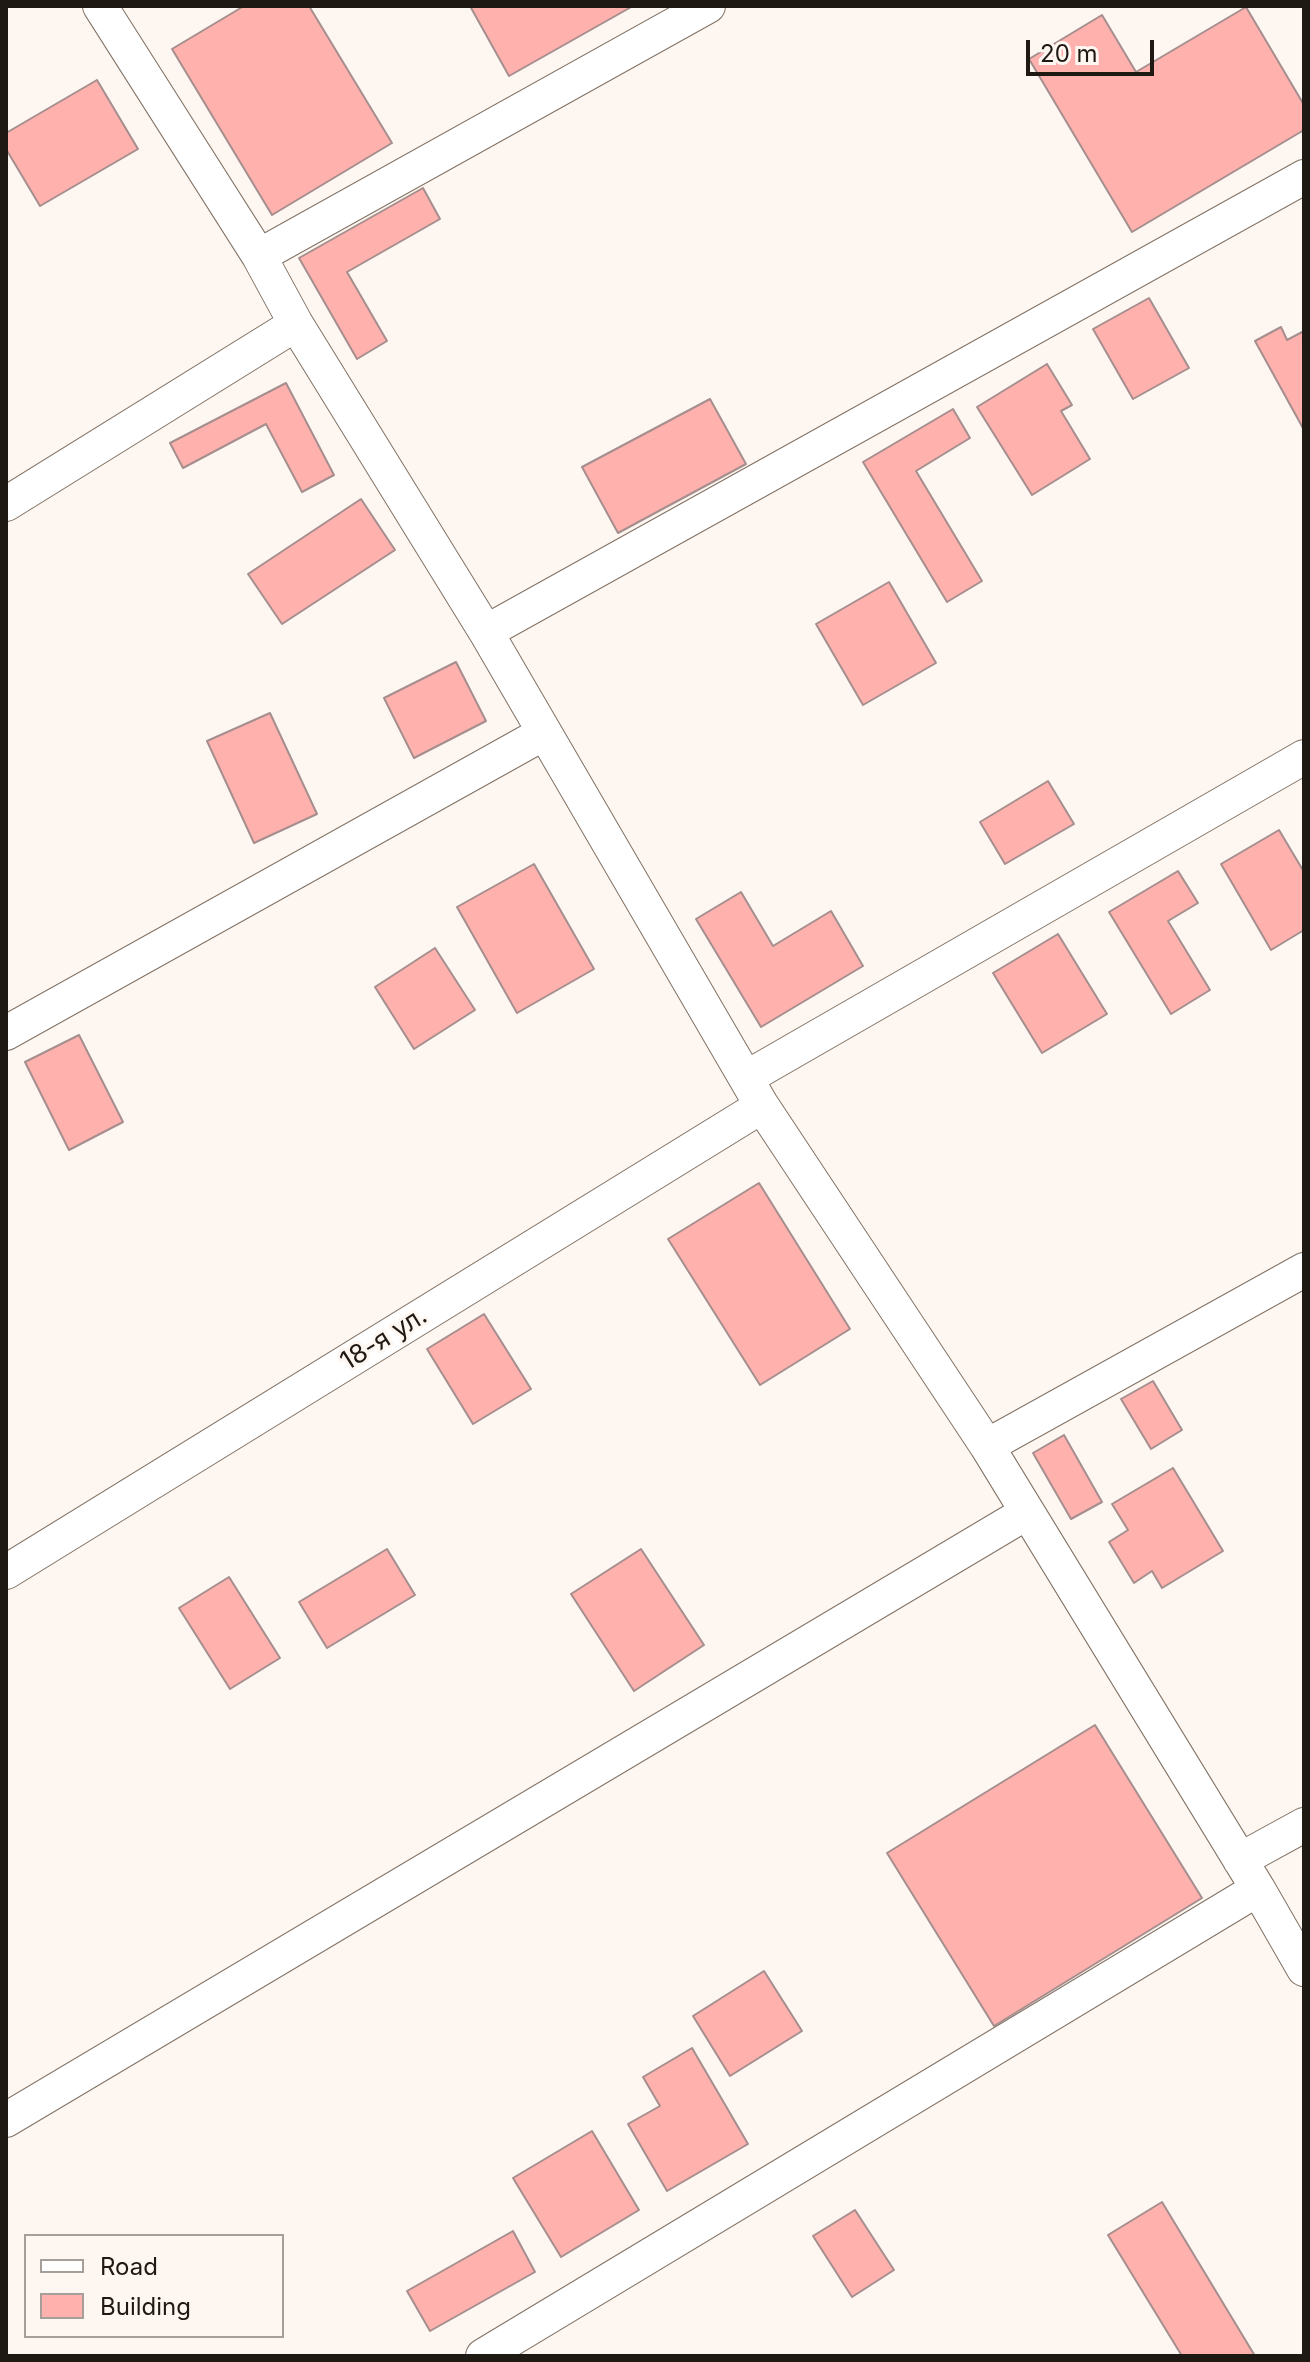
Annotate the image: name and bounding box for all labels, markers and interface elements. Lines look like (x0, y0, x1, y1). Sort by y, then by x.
scale bar (1030, 24, 1158, 74)
text: 20 m (1040, 39, 1098, 68)
street label: 18-я ул. (335, 1300, 433, 1378)
legend (24, 2234, 284, 2338)
text: Road (100, 2252, 158, 2281)
text: Building (100, 2292, 191, 2321)

